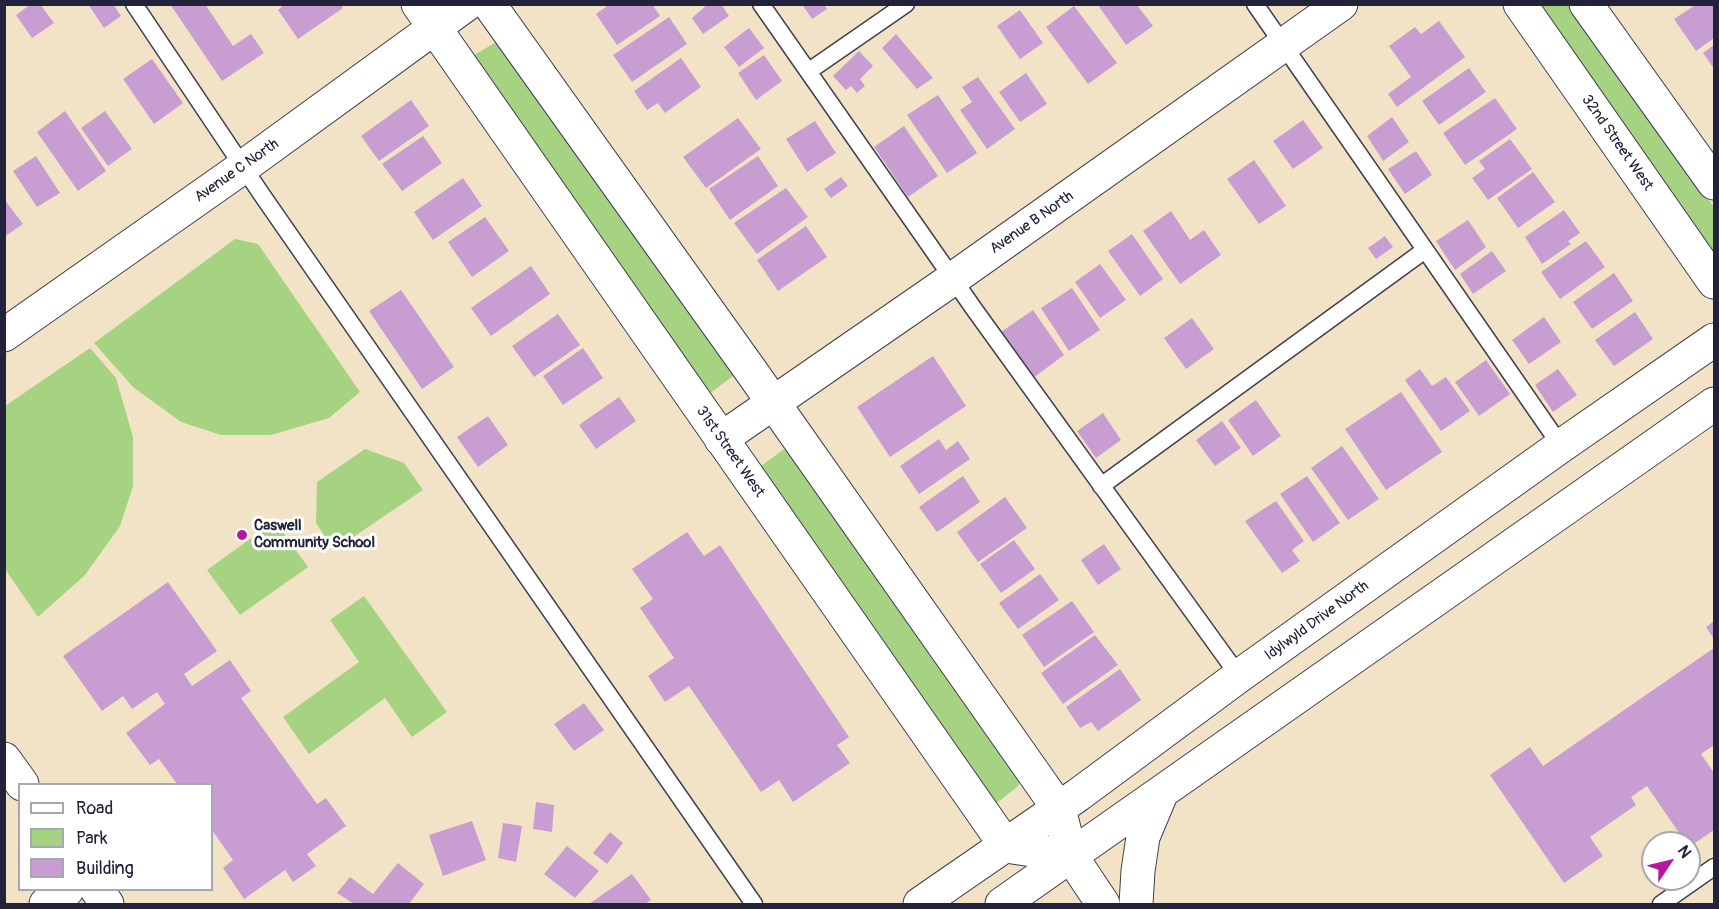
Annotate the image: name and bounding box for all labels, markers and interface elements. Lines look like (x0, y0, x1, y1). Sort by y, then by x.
street label: 32nd Street West (1577, 92, 1657, 194)
street label: Avenue C North (191, 135, 283, 207)
street label: Avenue B North (987, 188, 1077, 258)
street label: 31st Street West (692, 403, 768, 501)
place label: Caswell Community School (254, 517, 375, 552)
marker: Caswell Community School (235, 528, 249, 542)
street label: Idylwyld Drive North (1261, 577, 1373, 665)
legend (18, 783, 213, 891)
text: Road (76, 797, 113, 820)
text: Park (76, 827, 108, 850)
north arrow (1641, 831, 1701, 891)
text: N (1673, 842, 1695, 862)
text: Building (76, 857, 134, 880)

